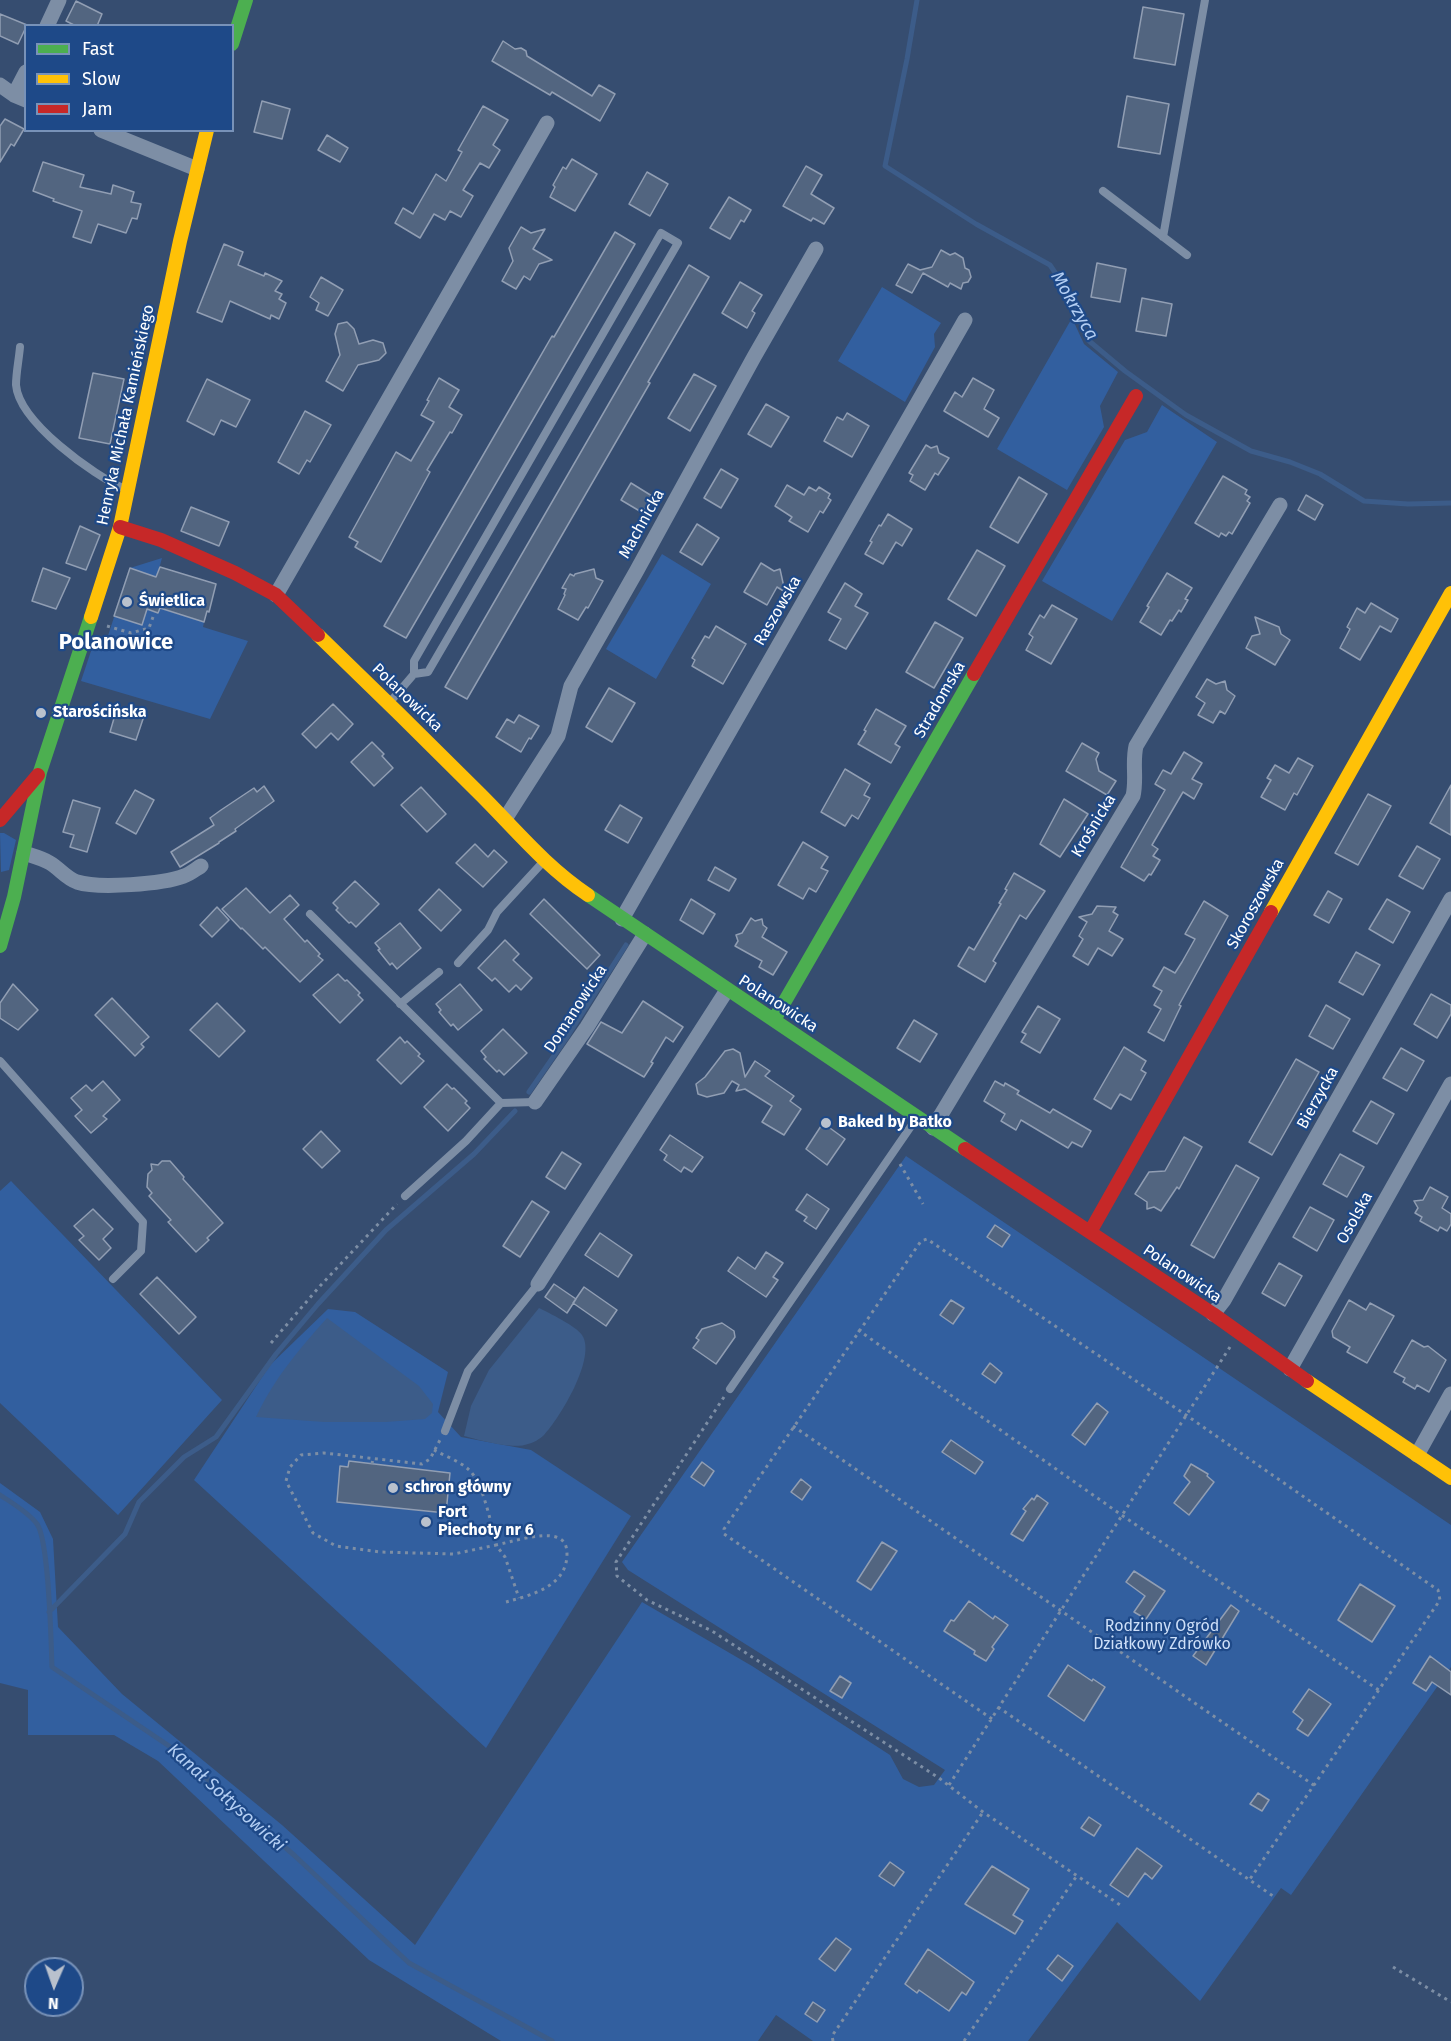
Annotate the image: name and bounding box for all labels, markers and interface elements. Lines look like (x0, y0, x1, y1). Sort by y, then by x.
legend (24, 24, 234, 132)
text: Fast (82, 38, 114, 60)
text: Slow (82, 68, 120, 90)
text: Jam (82, 98, 113, 120)
water label: Mokrzyca (1046, 268, 1102, 344)
street label: Henryka Michała Kamieńskiego (93, 303, 159, 527)
street label: Machnicka (615, 486, 669, 562)
street label: Raszowska (750, 573, 806, 649)
place label: Świetlica (139, 592, 205, 612)
marker: Świetlica (120, 595, 134, 609)
district label: Polanowice (59, 630, 173, 656)
street label: Stradomska (910, 658, 970, 742)
street label: Polanowicka (368, 660, 446, 736)
place label: Starościńska (53, 703, 146, 723)
marker: Starościńska (34, 706, 48, 720)
street label: Krośnicka (1068, 791, 1120, 861)
street label: Skoroszowska (1223, 855, 1289, 953)
street label: Domanowicka (540, 961, 612, 1057)
street label: Polanowicka (735, 971, 821, 1037)
street label: Bierzycka (1293, 1064, 1343, 1132)
place label: Baked by Batko (838, 1113, 952, 1133)
marker: Baked by Batko (819, 1116, 833, 1130)
street label: Osolska (1333, 1189, 1377, 1247)
street label: Polanowicka (1139, 1241, 1225, 1307)
place label: schron główny (405, 1478, 511, 1498)
marker: schron główny (386, 1481, 400, 1495)
place label: Fort Piechoty nr 6 (438, 1503, 534, 1541)
marker: Fort Piechoty nr 6 (419, 1515, 433, 1529)
park label: Rodzinny Ogród Działkowy Zdrówko (1093, 1617, 1231, 1655)
water label: Kanał Sołtysowicki (163, 1739, 289, 1857)
north arrow (24, 1957, 84, 2017)
text: N (48, 1994, 59, 2013)

